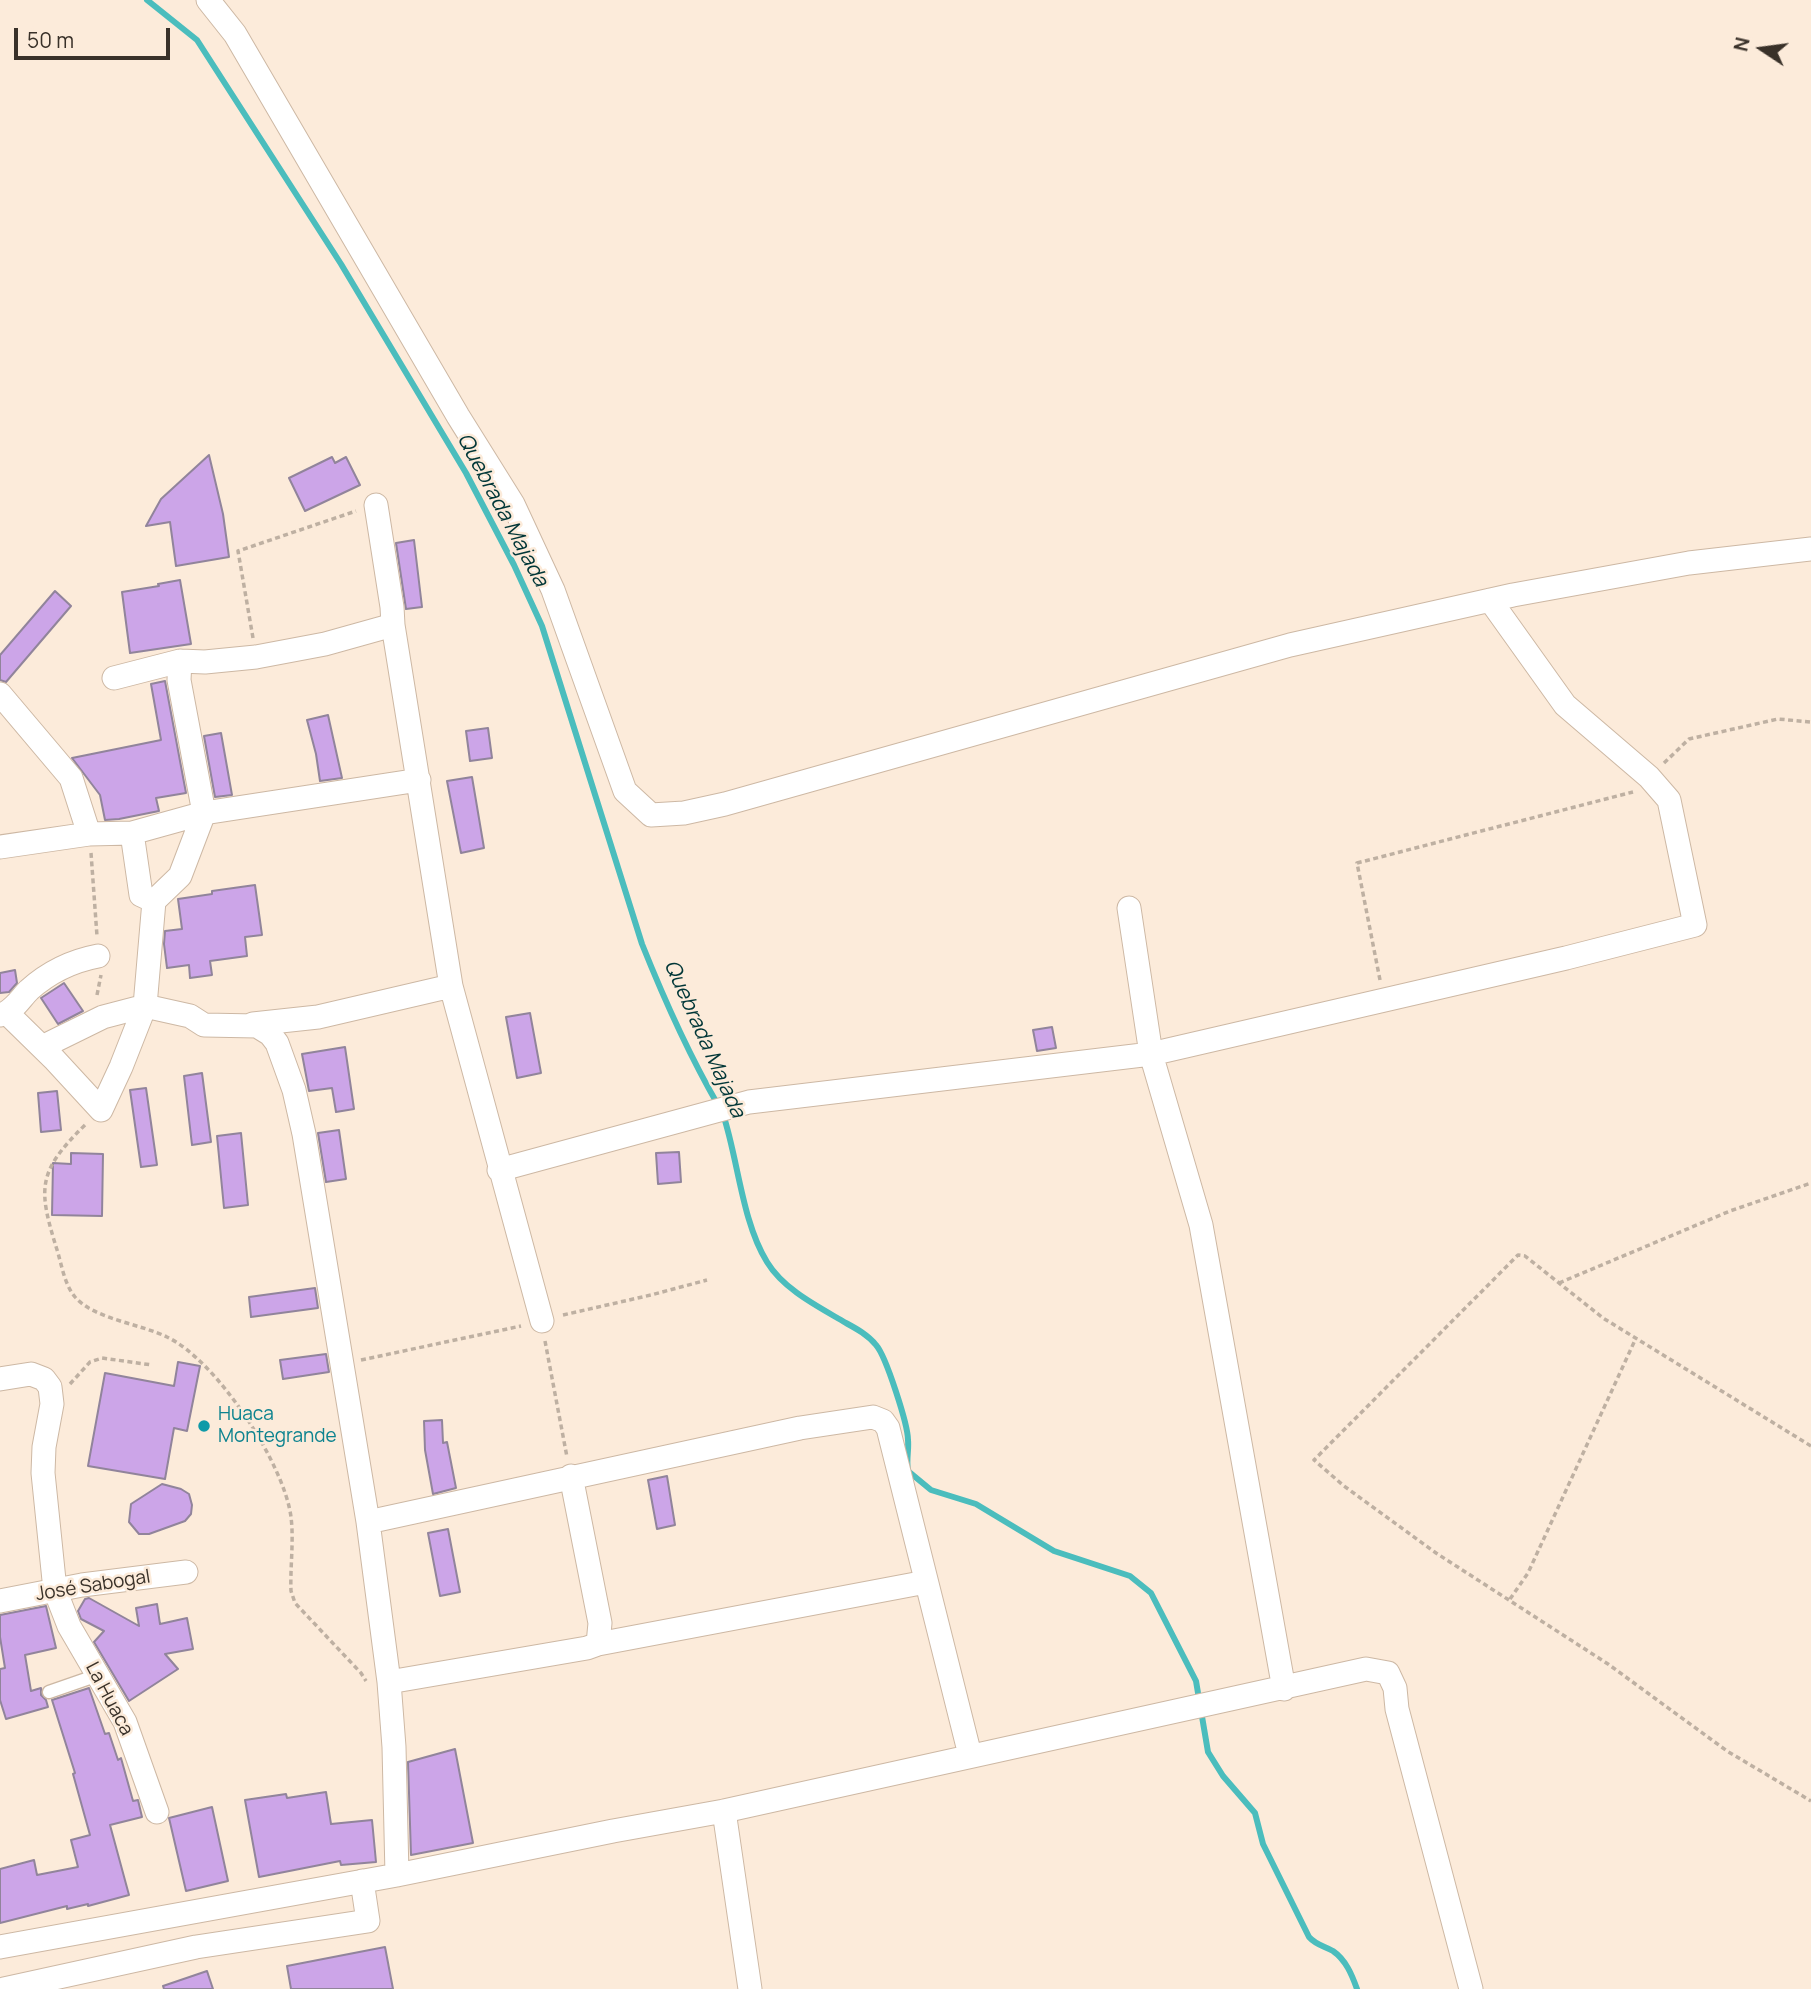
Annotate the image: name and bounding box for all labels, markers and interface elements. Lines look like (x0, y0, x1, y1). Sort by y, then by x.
scale bar (18, 14, 173, 58)
north arrow (1727, 14, 1797, 84)
text: 50 m (27, 26, 74, 54)
text: N (1727, 35, 1756, 54)
water label: Quebrada Majada (451, 429, 553, 591)
water label: Quebrada Majada (658, 956, 750, 1122)
place label: Huaca Montegrande (218, 1404, 337, 1448)
marker: Huaca Montegrande (196, 1418, 212, 1434)
street label: José Sabogal (34, 1566, 152, 1606)
street label: La Huaca (80, 1658, 138, 1740)

